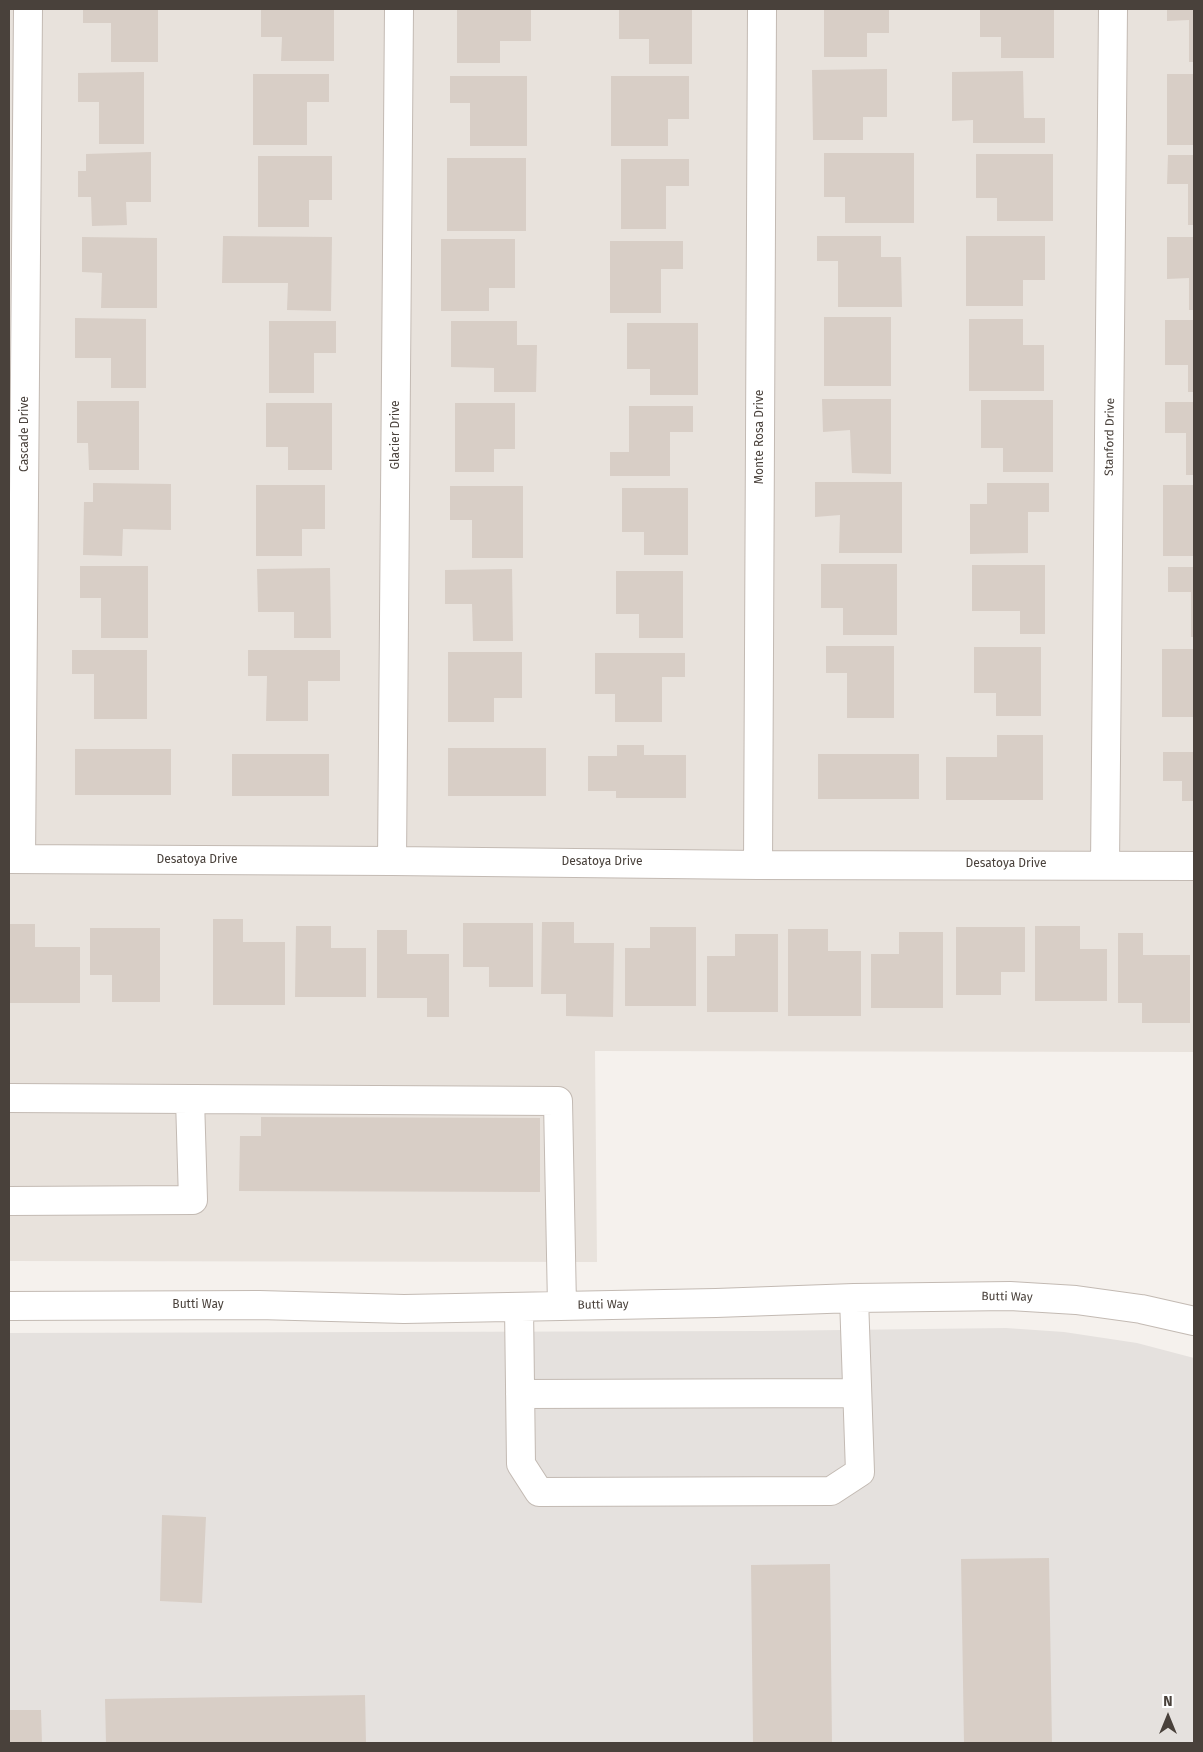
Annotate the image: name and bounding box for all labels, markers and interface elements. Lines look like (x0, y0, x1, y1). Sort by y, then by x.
street label: Monte Rosa Drive (753, 390, 767, 484)
street label: Cascade Drive (18, 396, 32, 472)
street label: Stanford Drive (1102, 398, 1118, 476)
street label: Glacier Drive (389, 400, 403, 470)
street label: Desatoya Drive (157, 853, 237, 867)
street label: Desatoya Drive (562, 855, 642, 869)
street label: Desatoya Drive (966, 857, 1046, 871)
street label: Butti Way (981, 1289, 1033, 1305)
street label: Butti Way (577, 1297, 629, 1313)
street label: Butti Way (172, 1298, 224, 1312)
north arrow (1143, 1692, 1193, 1742)
text: N (1163, 1693, 1173, 1710)

